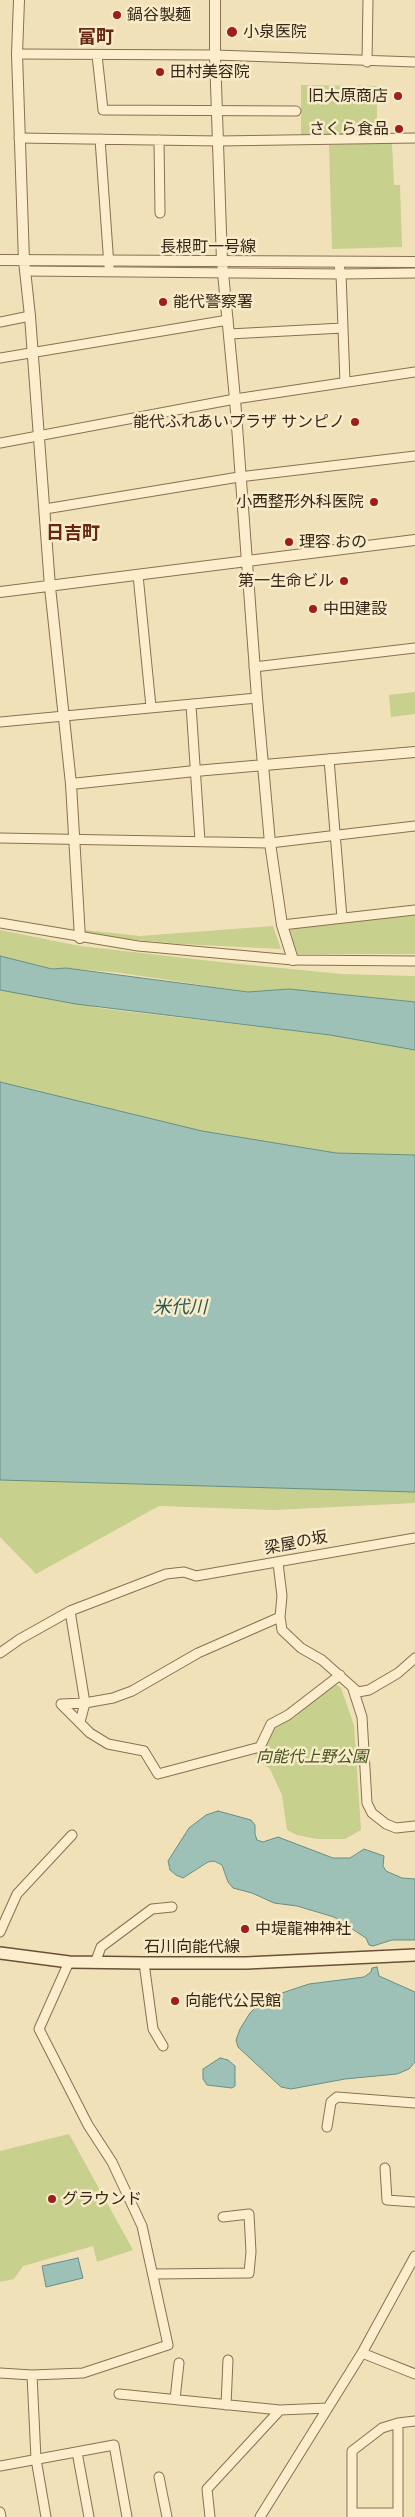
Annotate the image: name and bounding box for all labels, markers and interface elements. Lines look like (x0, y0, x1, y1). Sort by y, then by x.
place label: 鍋谷製麺 (127, 5, 191, 25)
marker: 鍋谷製麺 (111, 9, 123, 21)
place label: 小泉医院 (243, 22, 307, 42)
marker: 小泉医院 (225, 25, 239, 39)
district label: 富町 (78, 27, 114, 49)
place label: 田村美容院 (170, 62, 250, 82)
marker: 田村美容院 (154, 66, 166, 78)
place label: 旧大原商店 (308, 86, 388, 106)
marker: 旧大原商店 (392, 90, 404, 102)
place label: さくら食品 (309, 119, 389, 139)
marker: さくら食品 (393, 123, 405, 135)
street label: 長根町一号線 (160, 237, 256, 257)
place label: 能代警察署 (173, 292, 253, 312)
marker: 能代警察署 (157, 296, 169, 308)
place label: 能代ふれあいプラザ サンピノ (133, 412, 345, 432)
marker: 能代ふれあいプラザ サンピノ (349, 416, 361, 428)
place label: 小西整形外科医院 (236, 492, 364, 512)
marker: 小西整形外科医院 (368, 496, 380, 508)
district label: 日吉町 (46, 523, 100, 545)
place label: 理容 おの (299, 532, 367, 552)
marker: 理容 おの (283, 536, 295, 548)
place label: 第一生命ビル (238, 571, 334, 591)
marker: 第一生命ビル (338, 575, 350, 587)
place label: 中田建設 (323, 599, 387, 619)
marker: 中田建設 (307, 603, 319, 615)
water label: 米代川 (153, 1297, 207, 1319)
street label: 梁屋の坂 (263, 1527, 329, 1559)
park label: 向能代上野公園 (256, 1747, 368, 1767)
place label: 中堤龍神神社 (255, 1919, 351, 1939)
marker: 中堤龍神神社 (239, 1923, 251, 1935)
street label: 石川向能代線 (144, 1937, 240, 1957)
place label: 向能代公民館 (185, 1991, 281, 2011)
marker: 向能代公民館 (169, 1995, 181, 2007)
place label: グラウンド (62, 2189, 142, 2209)
marker: グラウンド (46, 2193, 58, 2205)

